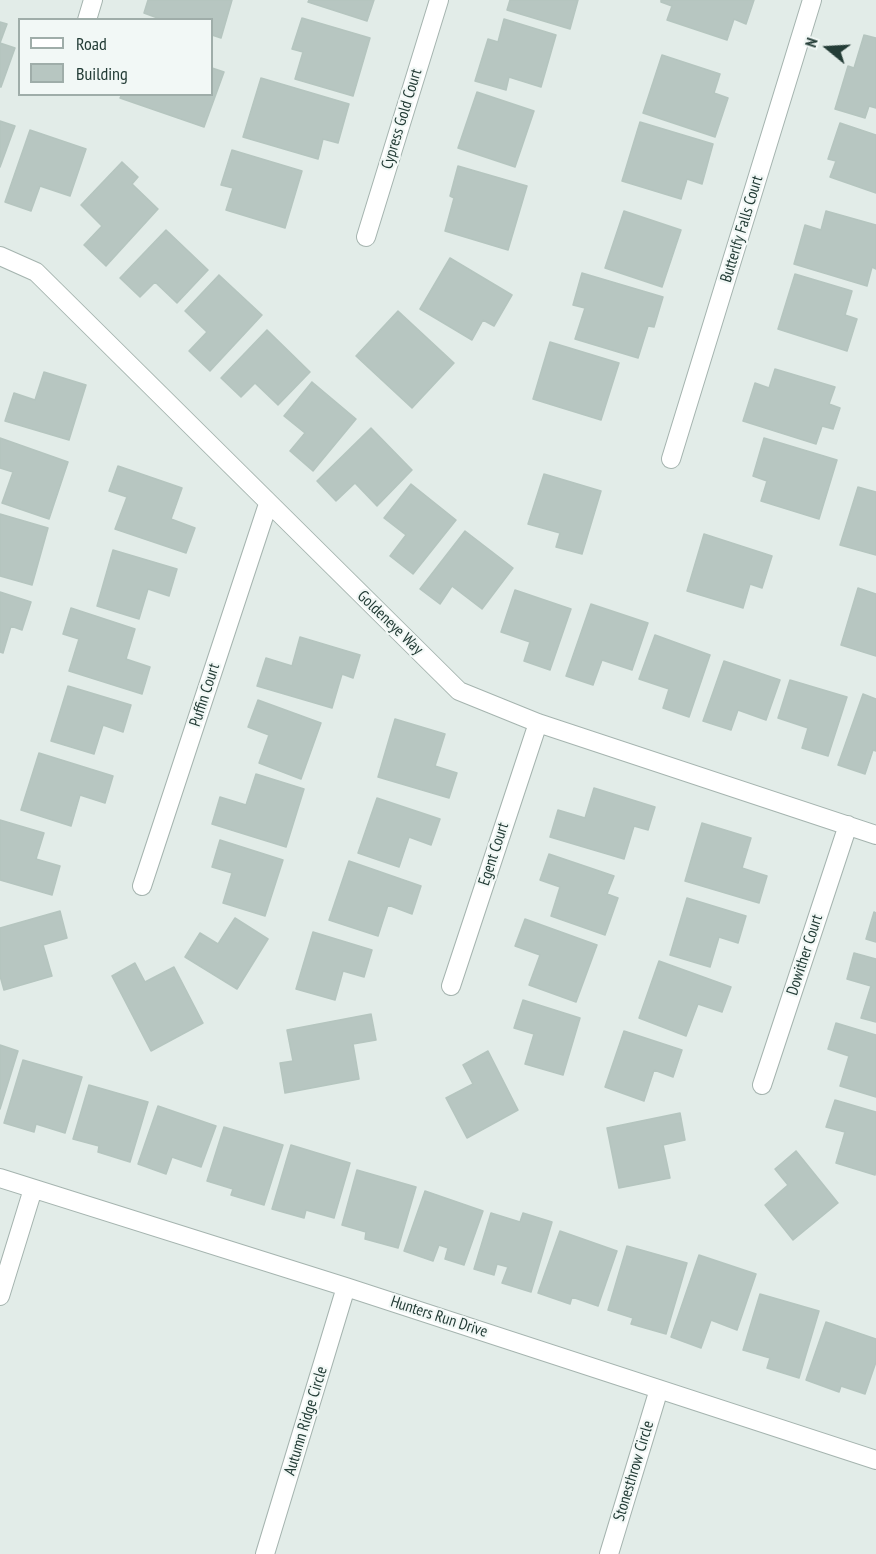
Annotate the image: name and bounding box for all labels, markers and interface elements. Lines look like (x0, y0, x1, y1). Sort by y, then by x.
legend (18, 18, 213, 96)
north arrow (798, 18, 858, 78)
text: Road (76, 32, 107, 55)
text: N (800, 35, 822, 50)
text: Building (76, 62, 128, 85)
street label: Cypress Gold Court (378, 67, 426, 171)
street label: Butterlfy Falls Court (717, 173, 767, 285)
street label: Goldeneye Way (353, 587, 427, 659)
street label: Puffin Court (186, 661, 224, 729)
street label: Egent Court (475, 820, 513, 888)
street label: Dowither Court (783, 912, 827, 998)
street label: Hunters Run Drive (388, 1292, 490, 1342)
street label: Autumn Ridge Circle (280, 1364, 332, 1478)
street label: Stonesthrow Circle (610, 1419, 658, 1523)

